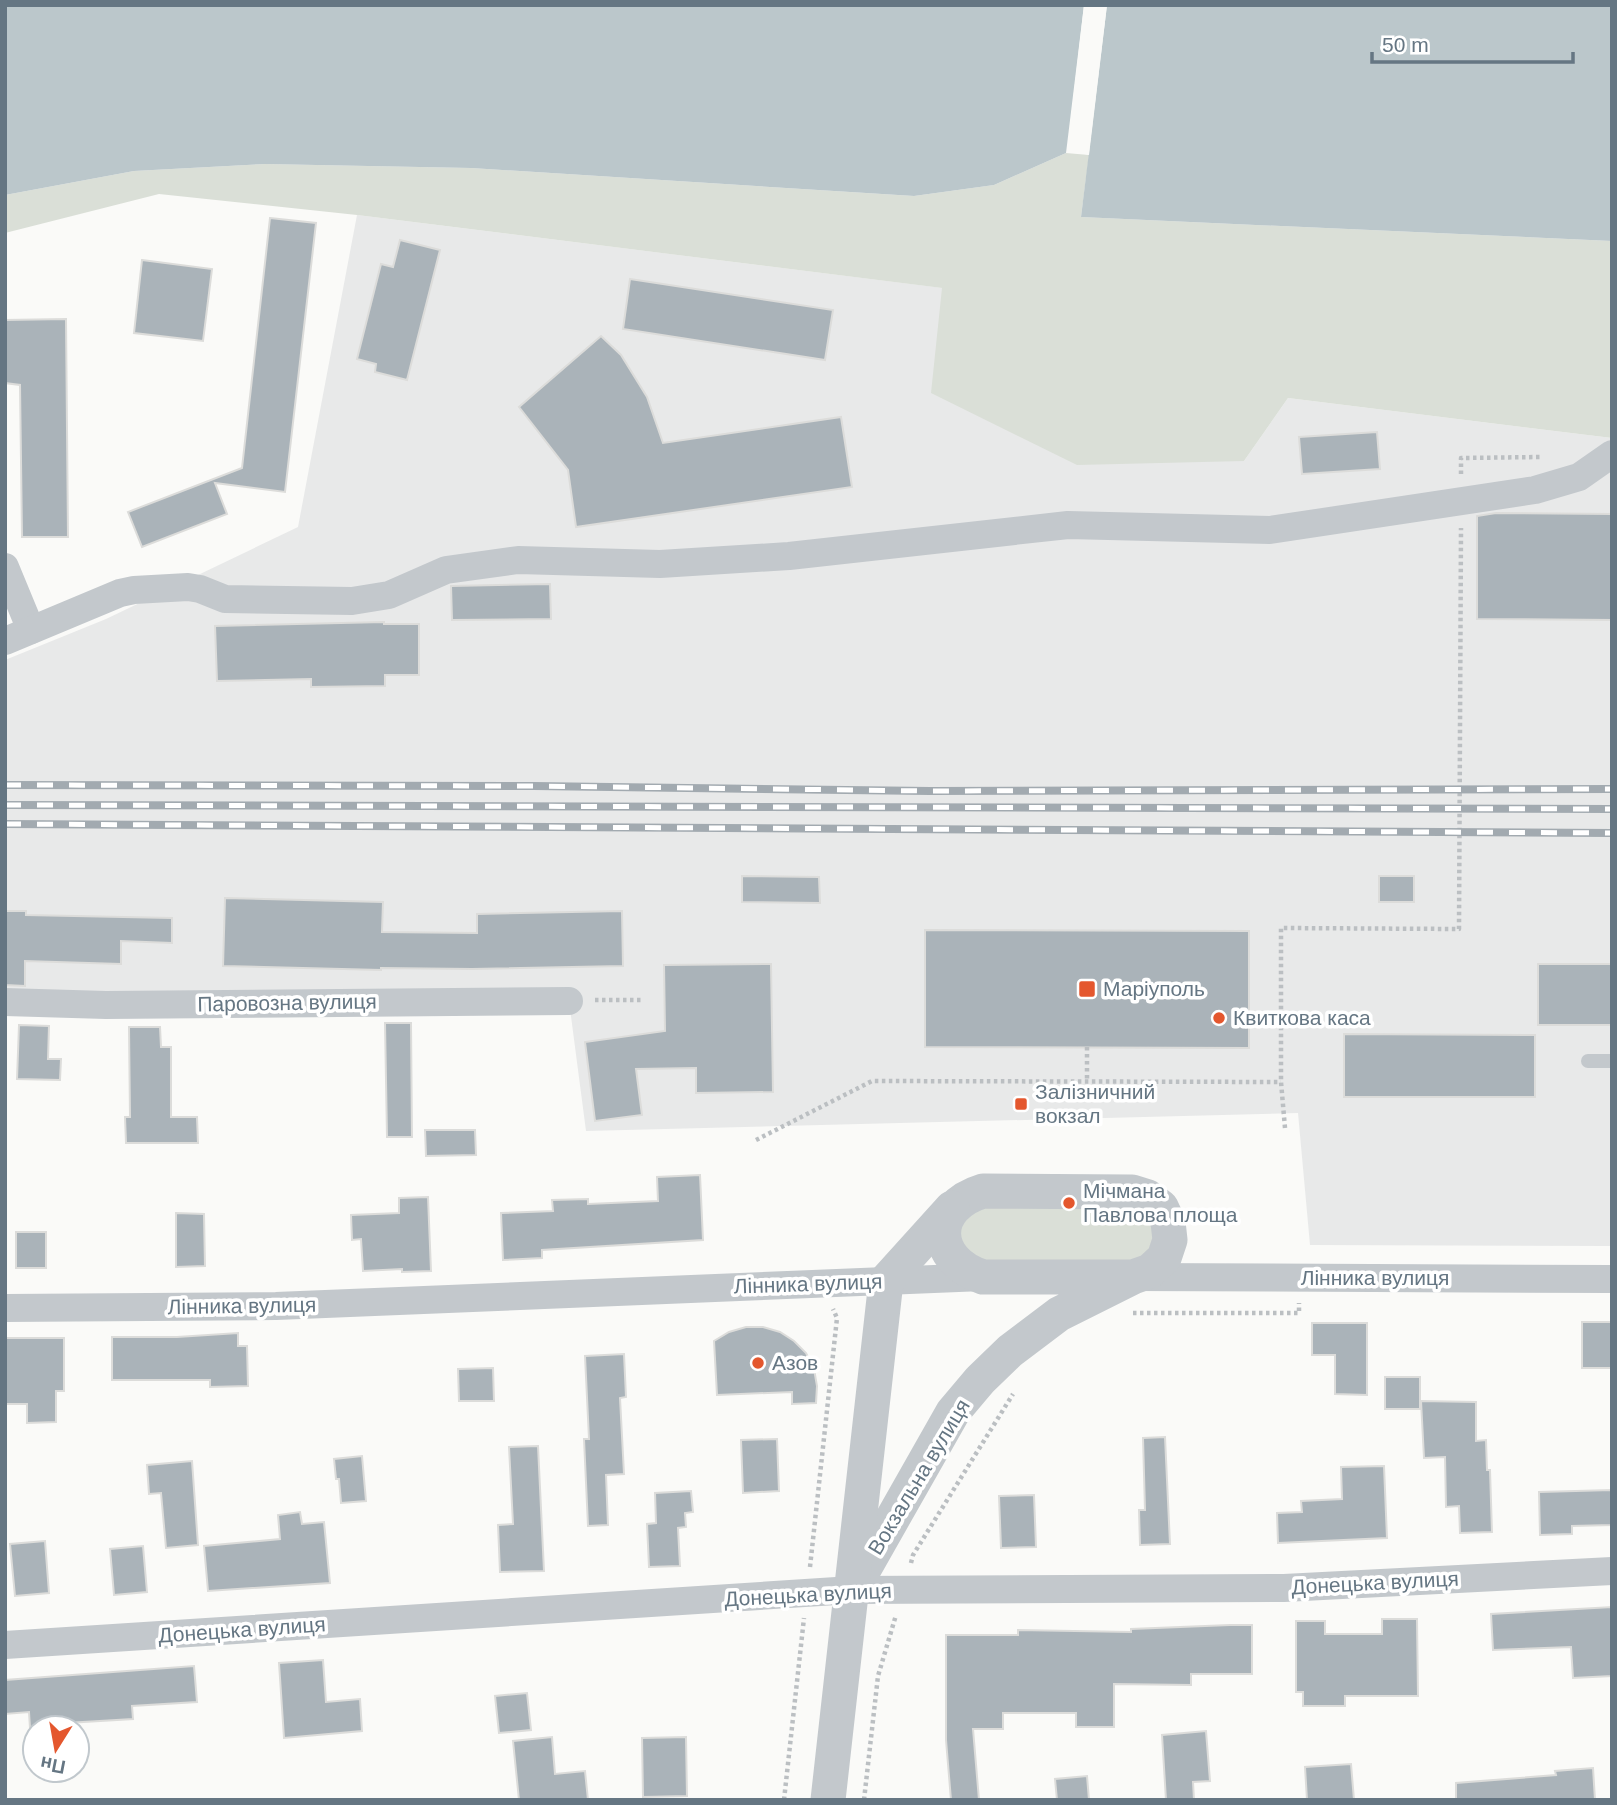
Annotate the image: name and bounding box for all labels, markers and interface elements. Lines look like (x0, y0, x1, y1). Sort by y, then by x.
scale bar (1372, 21, 1573, 65)
text: 50 m (1382, 33, 1429, 56)
place label: Маріуполь (1103, 977, 1205, 1000)
marker: Маріуполь (1077, 979, 1097, 999)
street label: Паровозна вулиця (197, 989, 377, 1016)
place label: Квиткова каса (1233, 1006, 1371, 1029)
marker: Квиткова каса (1211, 1010, 1227, 1026)
place label: Залізничний вокзал (1035, 1080, 1155, 1127)
marker: Залізничний вокзал (1013, 1096, 1029, 1112)
place label: Мічмана Павлова площа (1083, 1179, 1238, 1226)
marker: Мічмана Павлова площа (1061, 1195, 1077, 1211)
street label: Лінника вулиця (1301, 1266, 1449, 1289)
street label: Лінника вулиця (733, 1269, 883, 1298)
street label: Лінника вулиця (167, 1293, 317, 1318)
place label: Азов (772, 1351, 818, 1374)
marker: Азов (750, 1355, 766, 1371)
street label: Вокзальна вулиця (863, 1395, 974, 1558)
street label: Донецька вулиця (1291, 1567, 1459, 1598)
street label: Донецька вулиця (724, 1579, 892, 1610)
street label: Донецька вулиця (158, 1612, 326, 1647)
north arrow (21, 1714, 91, 1784)
text: Пн (39, 1752, 67, 1778)

